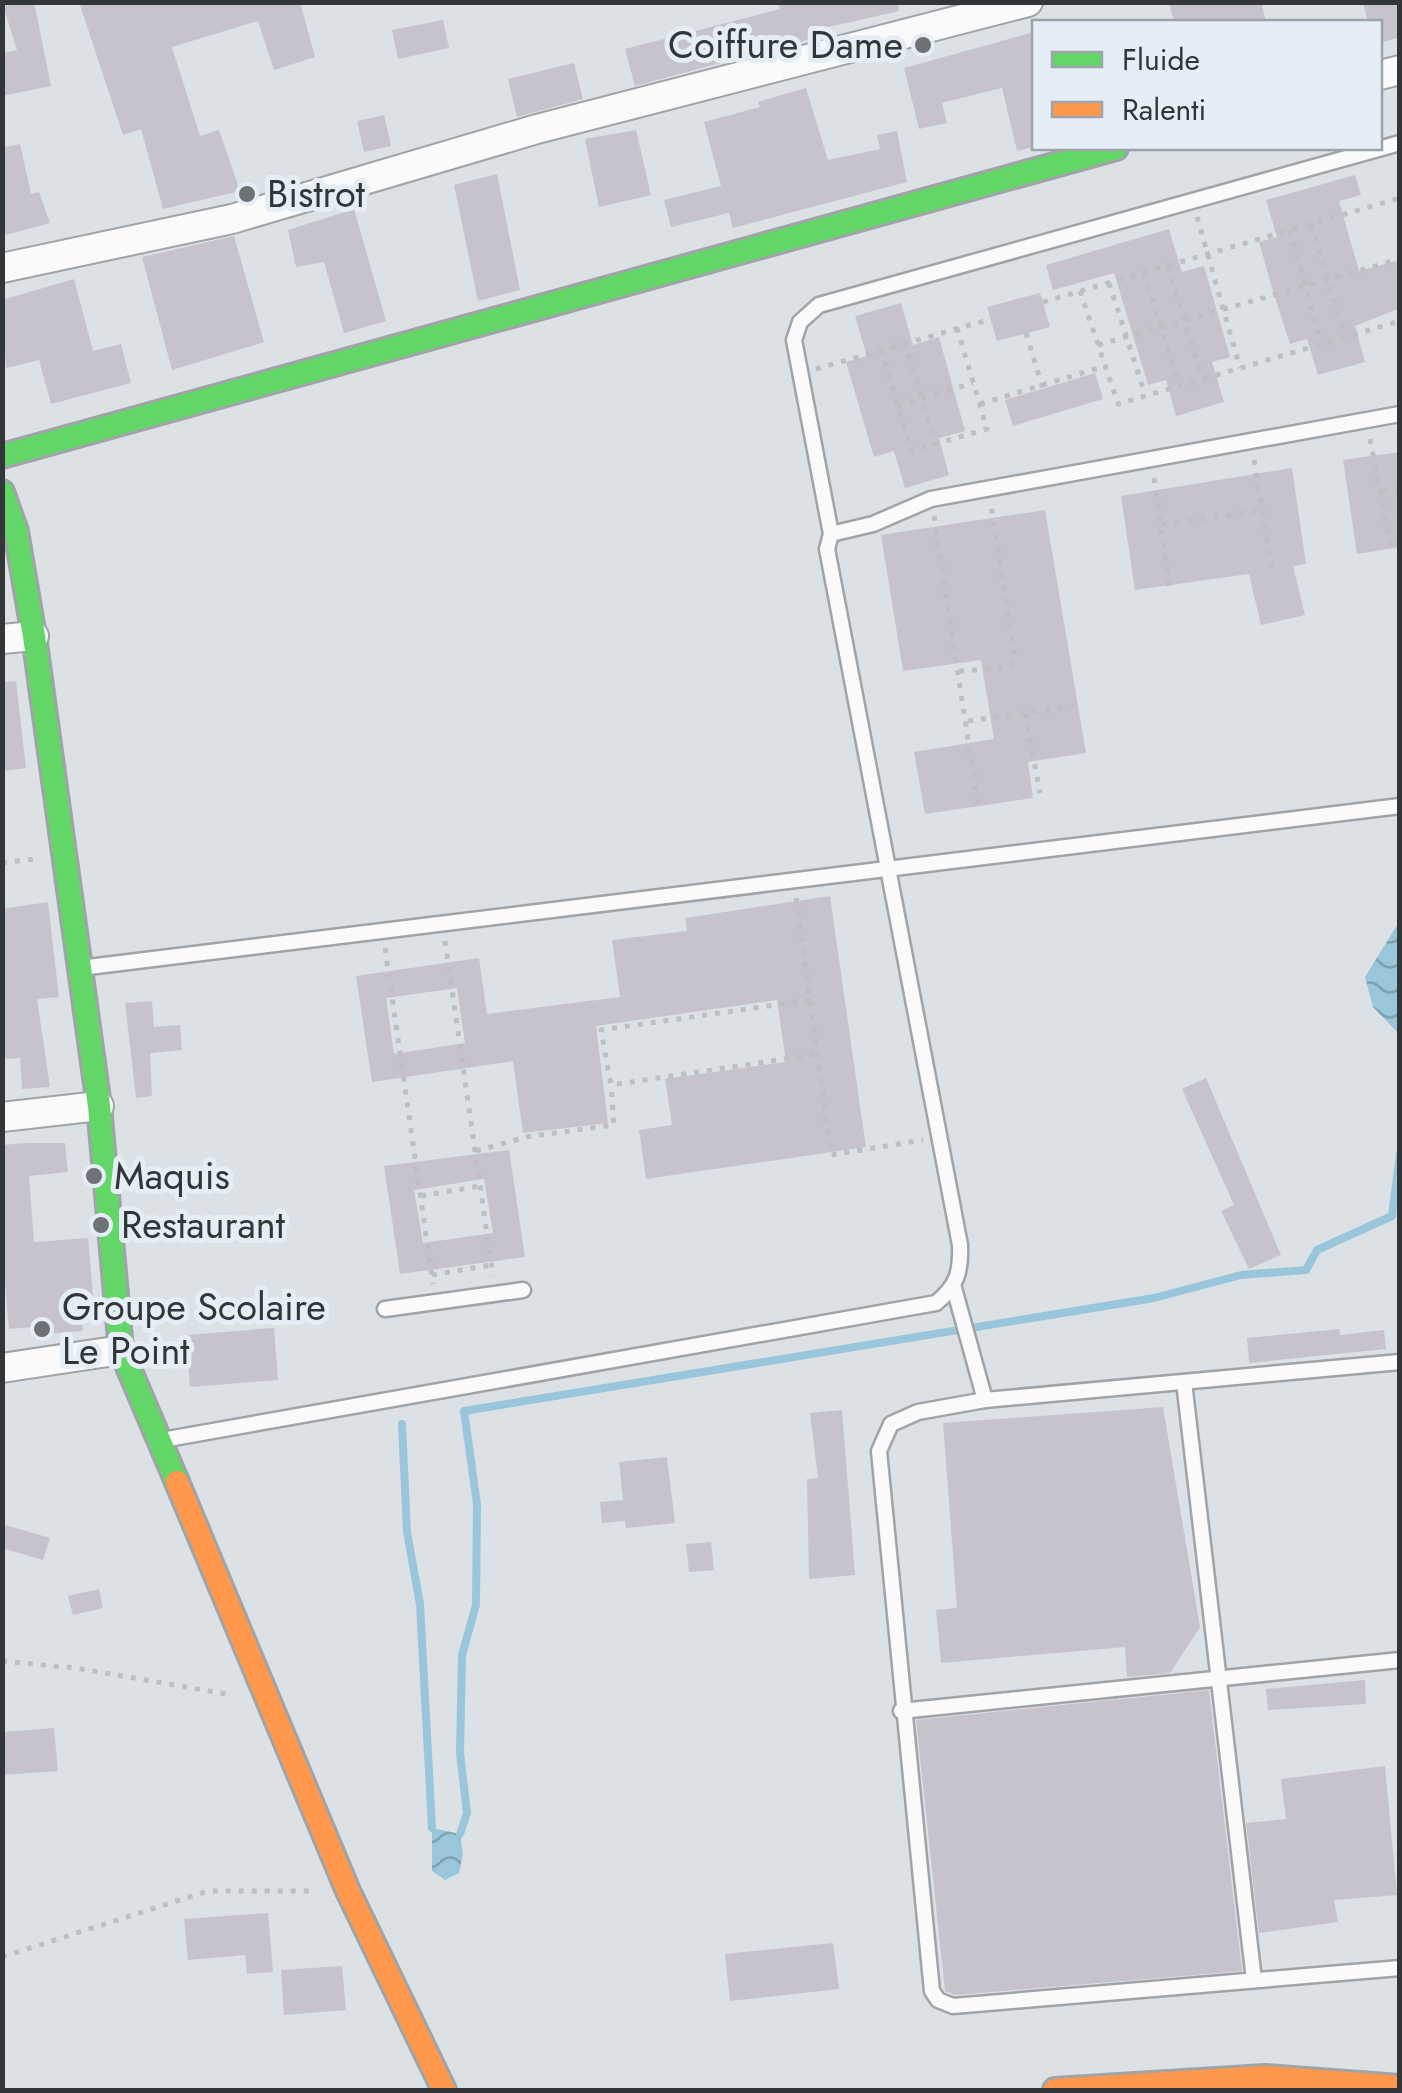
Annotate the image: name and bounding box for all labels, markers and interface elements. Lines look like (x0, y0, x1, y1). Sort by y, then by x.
place label: Coiffure Dame (668, 17, 903, 72)
legend (1032, 20, 1382, 150)
marker: Coiffure Dame (912, 34, 934, 56)
text: Fluide (1122, 38, 1200, 81)
text: Ralenti (1122, 88, 1206, 131)
place label: Bistrot (267, 166, 365, 221)
marker: Bistrot (236, 183, 258, 205)
place label: Maquis (114, 1148, 230, 1203)
marker: Maquis (83, 1165, 105, 1187)
place label: Restaurant (121, 1197, 285, 1252)
marker: Restaurant (90, 1214, 112, 1236)
place label: Groupe Scolaire Le Point (62, 1279, 326, 1378)
marker: Groupe Scolaire Le Point (31, 1318, 53, 1340)

